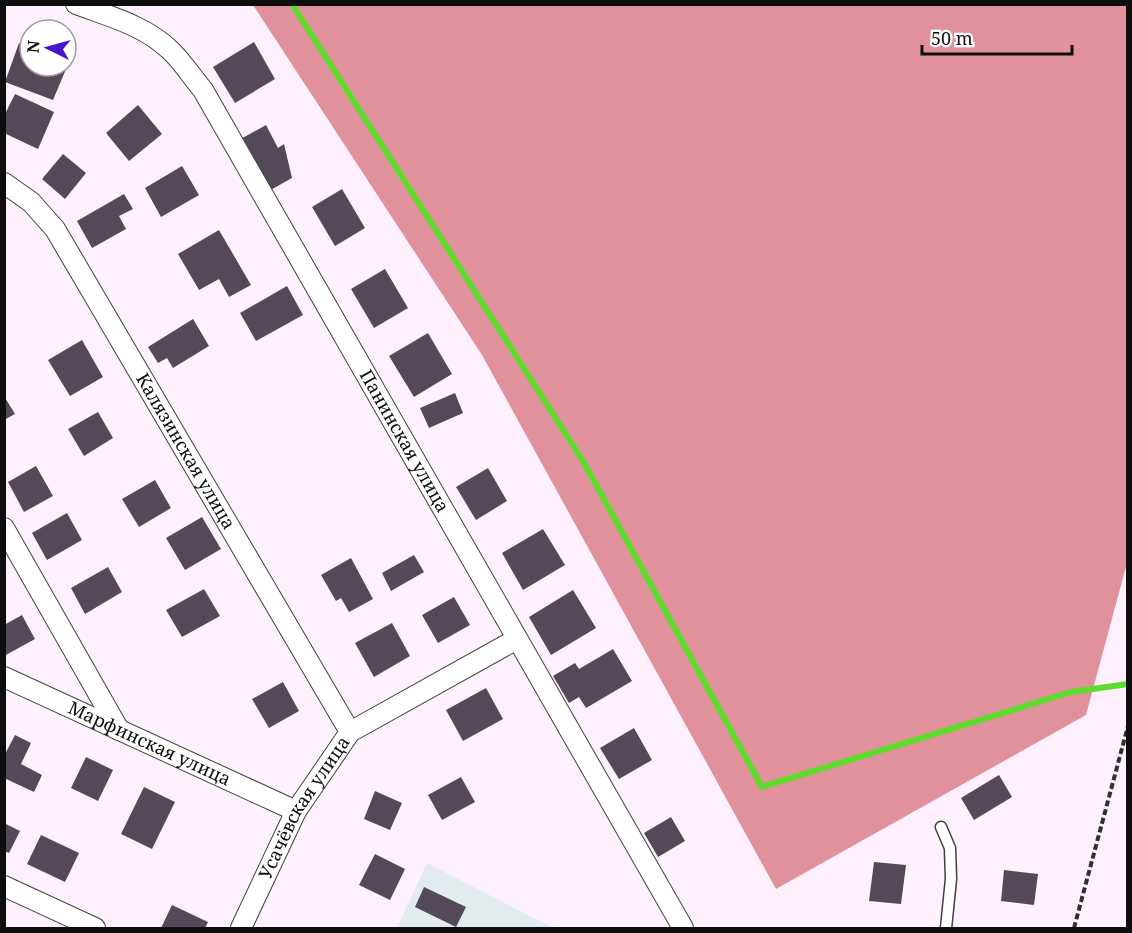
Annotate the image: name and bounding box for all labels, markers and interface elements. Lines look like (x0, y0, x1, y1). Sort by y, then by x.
north arrow (18, 18, 78, 78)
scale bar (922, 18, 1072, 56)
text: 50 m (931, 26, 973, 50)
text: N (22, 39, 45, 54)
street label: Панинская улица (355, 365, 455, 516)
street label: Калязинская улица (131, 368, 242, 534)
street label: Марфинская улица (65, 695, 235, 791)
street label: Усачёвская улица (253, 731, 355, 883)

